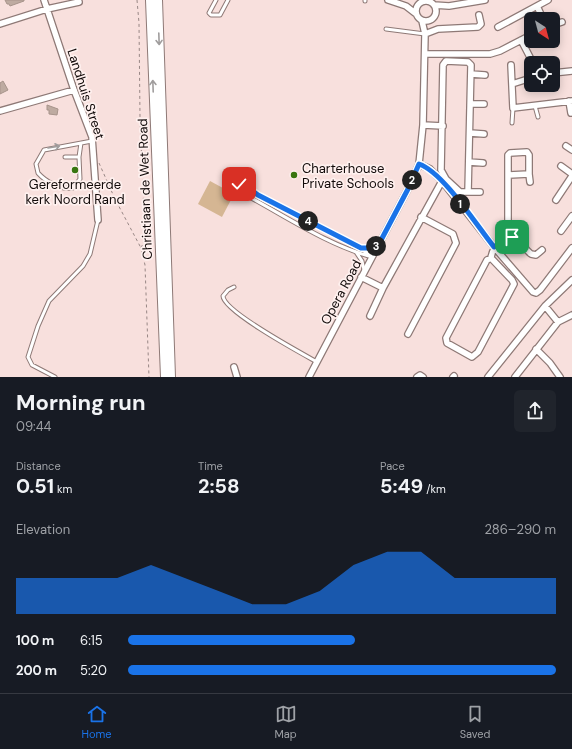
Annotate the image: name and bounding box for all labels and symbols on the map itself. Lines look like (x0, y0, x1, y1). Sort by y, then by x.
north arrow (524, 12, 560, 48)
one-way arrow (155, 32, 163, 45)
street label: Landhuis Street (63, 46, 109, 142)
one-way arrow (149, 80, 157, 93)
street label: Christiaan de Wet Road (134, 118, 156, 260)
one-way arrow (47, 143, 60, 151)
place label: Charterhouse Private Schools (302, 160, 394, 192)
marker: Gereformeerde kerk Noord Rand (70, 165, 80, 175)
pin (222, 167, 256, 201)
marker: Charterhouse Private Schools (289, 170, 299, 180)
pin: 2 (402, 170, 422, 190)
place label: Gereformeerde kerk Noord Rand (25, 176, 125, 208)
pin: 1 (450, 194, 470, 214)
pin: 4 (298, 211, 318, 231)
pin (495, 220, 529, 254)
pin: 3 (366, 236, 386, 256)
street label: Opera Road (317, 257, 365, 327)

